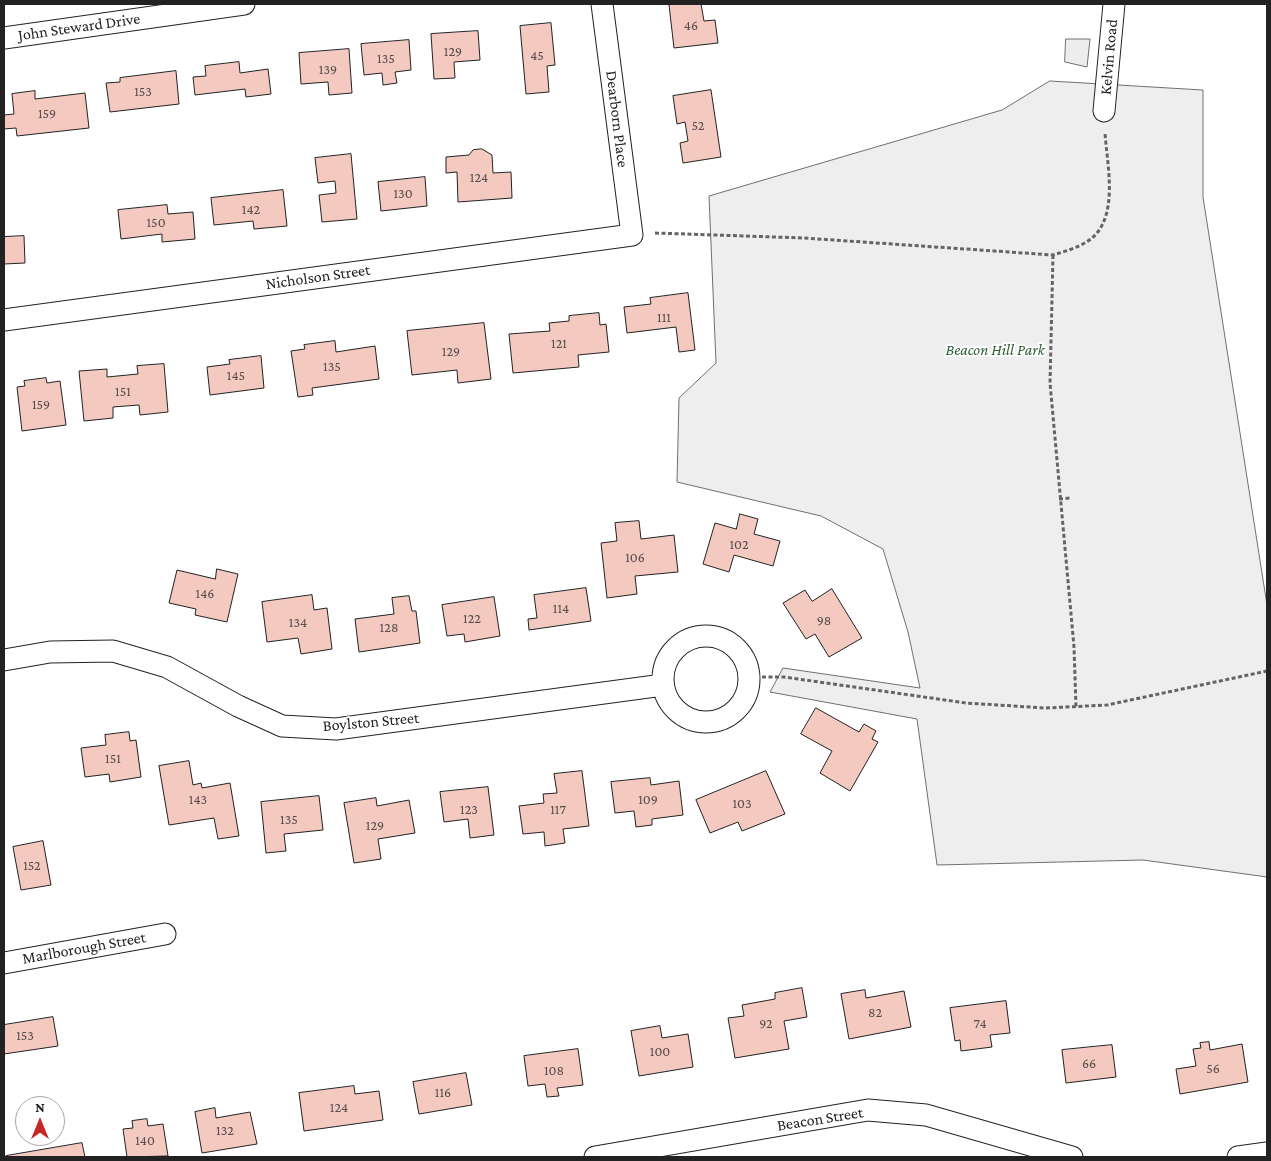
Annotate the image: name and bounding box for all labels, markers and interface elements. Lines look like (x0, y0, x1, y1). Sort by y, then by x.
street label: John Steward Drive (17, 9, 141, 45)
house number: 46 (684, 18, 698, 34)
street label: Kelvin Road (1096, 18, 1122, 96)
house number: 129 (444, 44, 462, 60)
house number: 45 (530, 48, 544, 64)
house number: 135 (377, 51, 395, 67)
house number: 139 (319, 62, 337, 78)
street label: Dearborn Place (602, 70, 632, 168)
house number: 153 (134, 84, 152, 100)
house number: 159 (38, 106, 56, 122)
house number: 52 (692, 118, 704, 134)
house number: 124 (470, 170, 488, 186)
house number: 130 (393, 186, 413, 202)
house number: 142 (242, 202, 260, 218)
house number: 150 (146, 215, 166, 231)
street label: Nicholson Street (265, 260, 371, 294)
house number: 111 (657, 310, 671, 326)
house number: 121 (551, 336, 567, 352)
park label: Beacon Hill Park (945, 340, 1045, 360)
house number: 129 (442, 344, 460, 360)
house number: 135 (323, 359, 341, 375)
house number: 145 (227, 368, 245, 384)
house number: 151 (115, 384, 131, 400)
house number: 159 (32, 397, 50, 413)
house number: 102 (729, 537, 749, 553)
house number: 106 (625, 550, 645, 566)
house number: 146 (196, 586, 214, 602)
house number: 114 (553, 601, 569, 617)
house number: 122 (463, 611, 481, 627)
house number: 98 (817, 613, 831, 629)
house number: 134 (289, 615, 307, 631)
house number: 128 (380, 620, 398, 636)
street label: Boylston Street (322, 708, 420, 736)
house number: 151 (105, 751, 121, 767)
house number: 143 (189, 792, 207, 808)
house number: 109 (638, 792, 658, 808)
house number: 103 (732, 796, 752, 812)
house number: 123 (460, 802, 478, 818)
house number: 117 (550, 802, 566, 818)
house number: 135 (280, 812, 298, 828)
house number: 129 (366, 818, 384, 834)
house number: 152 (23, 858, 41, 874)
street label: Marlborough Street (21, 928, 147, 968)
house number: 82 (868, 1005, 882, 1021)
house number: 92 (759, 1016, 773, 1032)
house number: 74 (973, 1016, 987, 1032)
house number: 153 (16, 1028, 34, 1044)
house number: 100 (650, 1044, 670, 1060)
house number: 66 (1082, 1056, 1096, 1072)
house number: 56 (1206, 1061, 1220, 1077)
house number: 108 (544, 1063, 564, 1079)
house number: 116 (435, 1085, 451, 1101)
north arrow (15, 1096, 65, 1146)
text: N (35, 1099, 45, 1115)
house number: 124 (330, 1100, 348, 1116)
street label: Beacon Street (776, 1103, 864, 1135)
house number: 132 (216, 1123, 234, 1139)
house number: 140 (135, 1133, 155, 1149)

